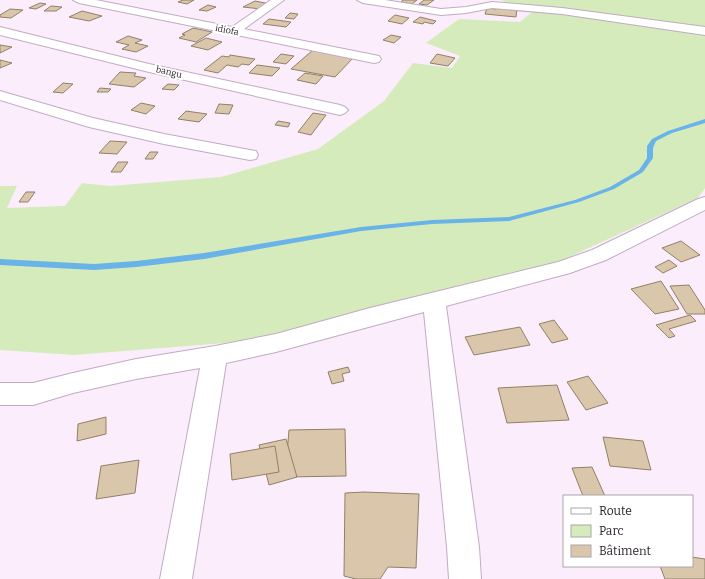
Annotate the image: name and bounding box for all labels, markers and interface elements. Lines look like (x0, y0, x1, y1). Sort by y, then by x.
street label: idiofa (214, 23, 240, 37)
street label: bangu (155, 64, 183, 80)
legend (563, 495, 693, 567)
text: Route (599, 504, 632, 518)
text: Parc (599, 524, 624, 538)
text: Bâtiment (599, 544, 652, 558)

